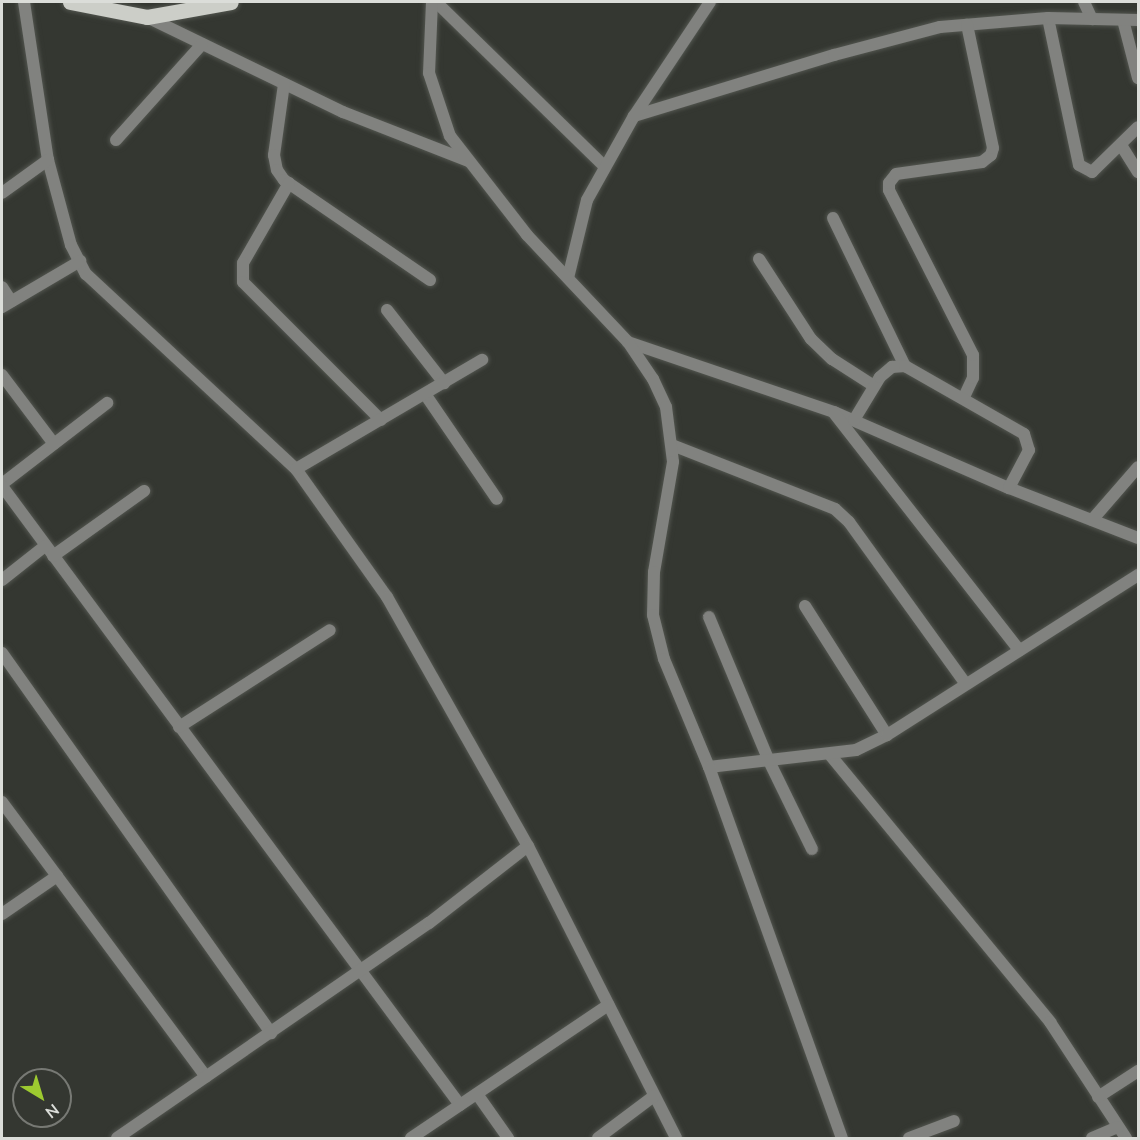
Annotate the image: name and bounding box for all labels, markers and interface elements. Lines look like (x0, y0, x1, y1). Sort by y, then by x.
north arrow (12, 1068, 72, 1128)
text: N (40, 1098, 63, 1123)

